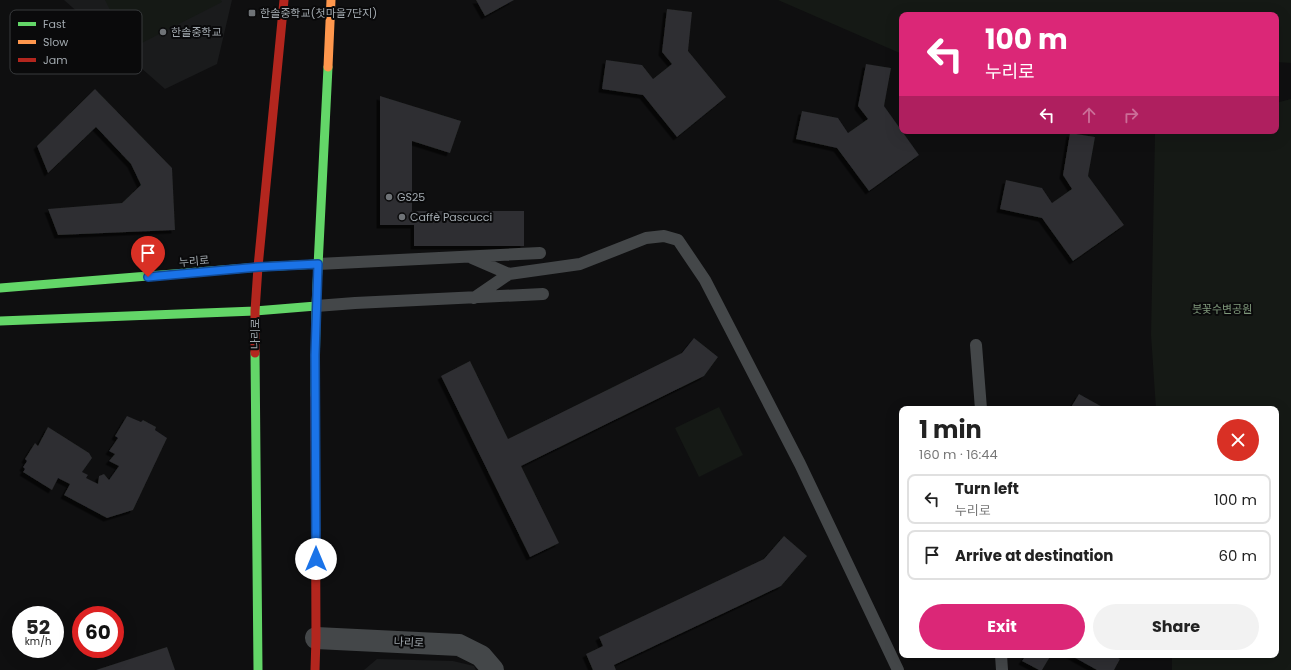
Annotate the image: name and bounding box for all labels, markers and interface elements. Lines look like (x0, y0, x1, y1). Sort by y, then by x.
place label: 한솔중학교(첫마을7단지) (260, 5, 377, 21)
marker: 한솔중학교(첫마을7단지) (247, 8, 257, 18)
legend (10, 10, 142, 74)
text: Fast (43, 16, 66, 32)
text: 100 m (985, 20, 1068, 59)
place label: 한솔중학교 (171, 24, 222, 40)
marker: 한솔중학교 (158, 27, 168, 37)
icon: left (919, 28, 971, 80)
text: Slow (43, 34, 68, 50)
text: Jam (43, 52, 68, 68)
text: 누리로 (985, 59, 1035, 84)
icon: left (1036, 104, 1058, 126)
icon: ahead (1078, 104, 1100, 126)
icon: right (1120, 104, 1142, 126)
place label: GS25 (397, 189, 425, 205)
marker: GS25 (384, 192, 394, 202)
place label: Caffè Pascucci (410, 209, 493, 225)
marker: Caffè Pascucci (397, 212, 407, 222)
pin (131, 236, 165, 277)
icon: arrive (137, 242, 159, 264)
street label: 누리로 (178, 252, 210, 270)
park label: 붓꽃수변공원 (1192, 301, 1252, 317)
street label: 나리로 (247, 319, 263, 349)
text: 1 min (919, 413, 982, 446)
button: close (1217, 419, 1259, 461)
text: 160 m · 16:44 (919, 445, 998, 464)
text: Turn left (955, 478, 1019, 499)
icon: left (921, 488, 943, 510)
text: 100 m (1214, 489, 1257, 510)
text: 누리로 (955, 501, 991, 520)
position arrow (295, 538, 337, 580)
icon: arrive (921, 544, 943, 566)
text: Arrive at destination (955, 545, 1113, 566)
text: 60 m (1219, 545, 1257, 566)
button: Exit (919, 604, 1085, 650)
button: Share (1093, 604, 1259, 650)
speed limit sign: 60 (72, 606, 124, 658)
text: 52 (26, 613, 50, 641)
street label: 나리로 (393, 633, 425, 651)
text: km/h (25, 634, 51, 649)

